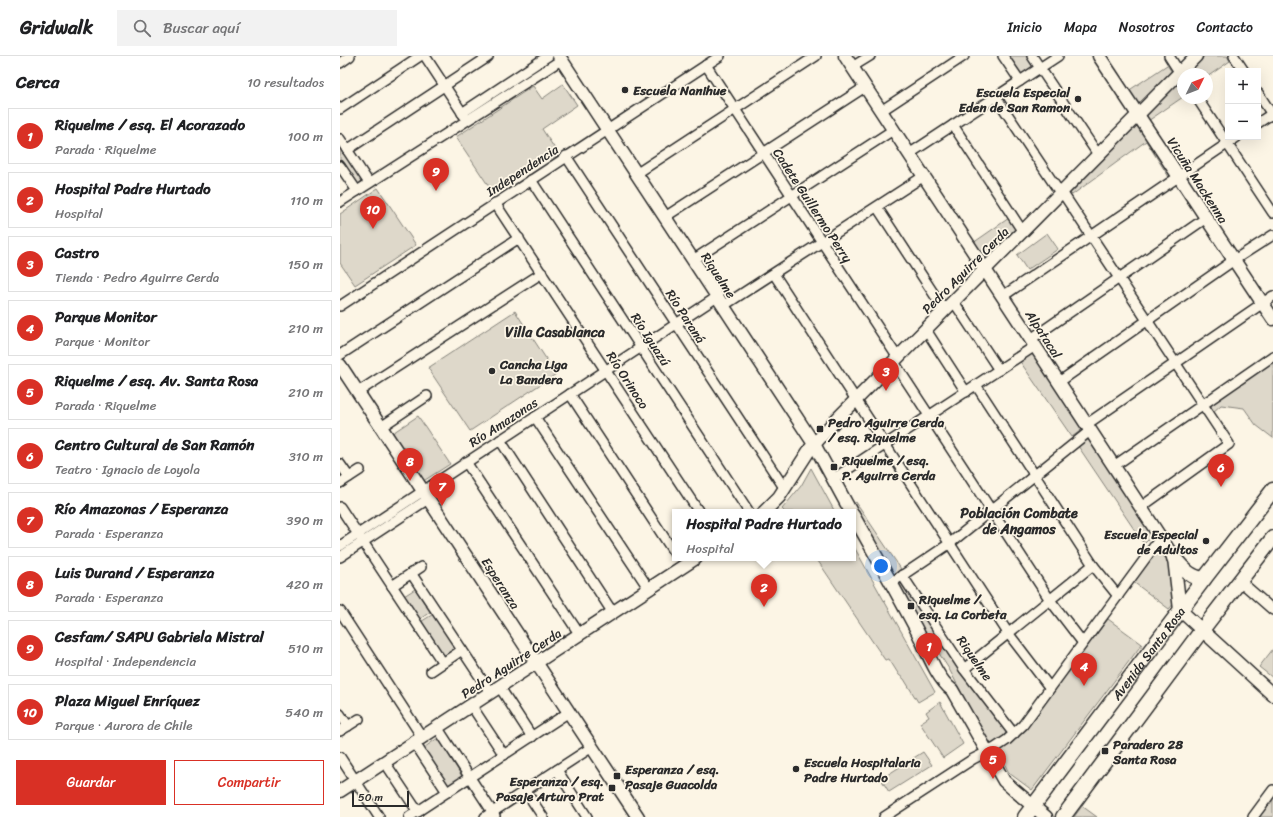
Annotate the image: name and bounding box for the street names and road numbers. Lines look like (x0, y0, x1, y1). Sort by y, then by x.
street label: Vicuña Mackenna (1161, 132, 1235, 229)
street label: Independencia (480, 138, 564, 203)
street label: Cadete Guillermo Perry (767, 143, 859, 268)
street label: Pedro Aguirre Cerda (916, 221, 1015, 320)
street label: Riquelme (695, 247, 742, 303)
street label: Río Paraná (659, 284, 712, 349)
street label: Alpatacal (1019, 304, 1068, 363)
street label: Río Iguazú (625, 308, 677, 371)
street label: Río Orinoco (600, 347, 655, 414)
street label: Río Amazonas (464, 391, 543, 453)
street label: Esperanza (475, 553, 526, 614)
street label: Avenida Santa Rosa (1105, 601, 1192, 706)
street label: Pedro Aguirre Cerda (456, 622, 567, 705)
street label: Riquelme (950, 631, 999, 686)

